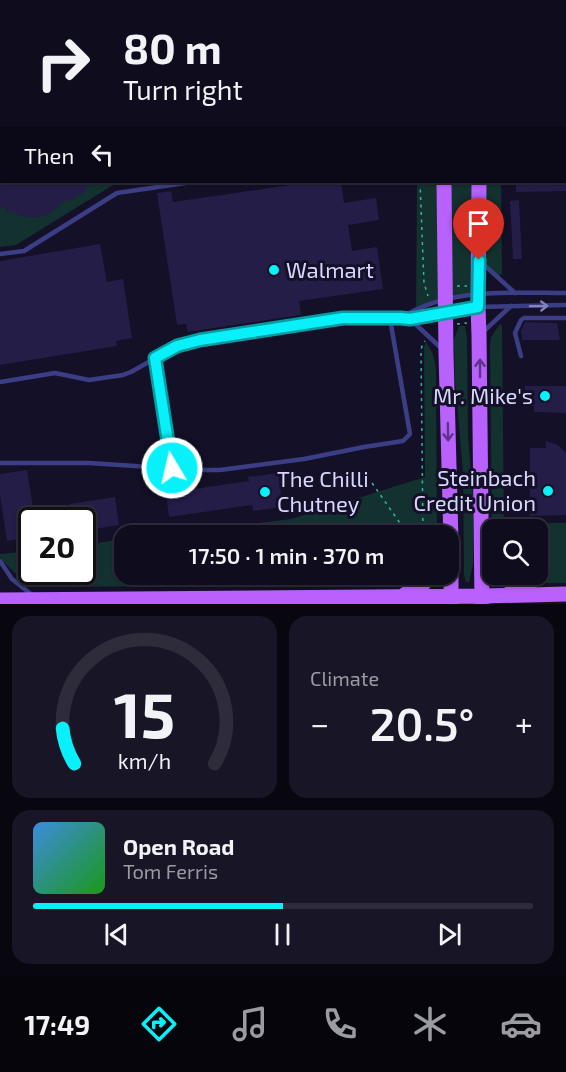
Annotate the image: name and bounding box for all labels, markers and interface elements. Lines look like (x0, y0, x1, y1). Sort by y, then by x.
text: 80 m (123, 22, 222, 72)
icon: right (24, 24, 102, 102)
text: Turn right (123, 73, 243, 105)
icon: left (86, 138, 119, 171)
text: Then (24, 142, 74, 168)
pin (453, 198, 504, 260)
icon: arrive (462, 207, 495, 240)
place label: Walmart (286, 256, 374, 282)
marker: Walmart (267, 263, 281, 277)
one-way arrow (528, 300, 548, 311)
one-way arrow (474, 359, 486, 379)
place label: Mr. Mike's (433, 382, 533, 408)
marker: Mr. Mike's (538, 389, 552, 403)
one-way arrow (442, 422, 454, 442)
position arrow (140, 436, 204, 500)
place label: Steinbach Credit Union (414, 464, 536, 515)
place label: The Chilli Chutney (277, 465, 369, 516)
marker: Steinbach Credit Union (541, 484, 555, 498)
marker: The Chilli Chutney (258, 485, 272, 499)
speed limit sign: 20 (18, 507, 96, 585)
map controls (482, 519, 548, 585)
button: search (482, 519, 548, 585)
text: 17:50 · 1 min · 370 m (189, 542, 384, 568)
text: Climate (310, 666, 379, 690)
text: 15 (114, 676, 175, 751)
text: 20.5° (370, 696, 474, 750)
text: − (310, 703, 329, 743)
text: + (515, 703, 533, 743)
text: km/h (118, 748, 171, 773)
text: Open Road (123, 833, 235, 859)
text: Tom Ferris (123, 859, 218, 883)
icon: previous (100, 918, 133, 951)
icon: pause (266, 918, 299, 951)
icon: next (433, 918, 466, 951)
icon: directions (138, 1003, 180, 1045)
icon: music (229, 1003, 271, 1045)
icon: phone (319, 1003, 361, 1045)
icon: climate (409, 1003, 451, 1045)
icon: car (500, 1003, 542, 1045)
text: 17:49 (24, 1008, 90, 1040)

